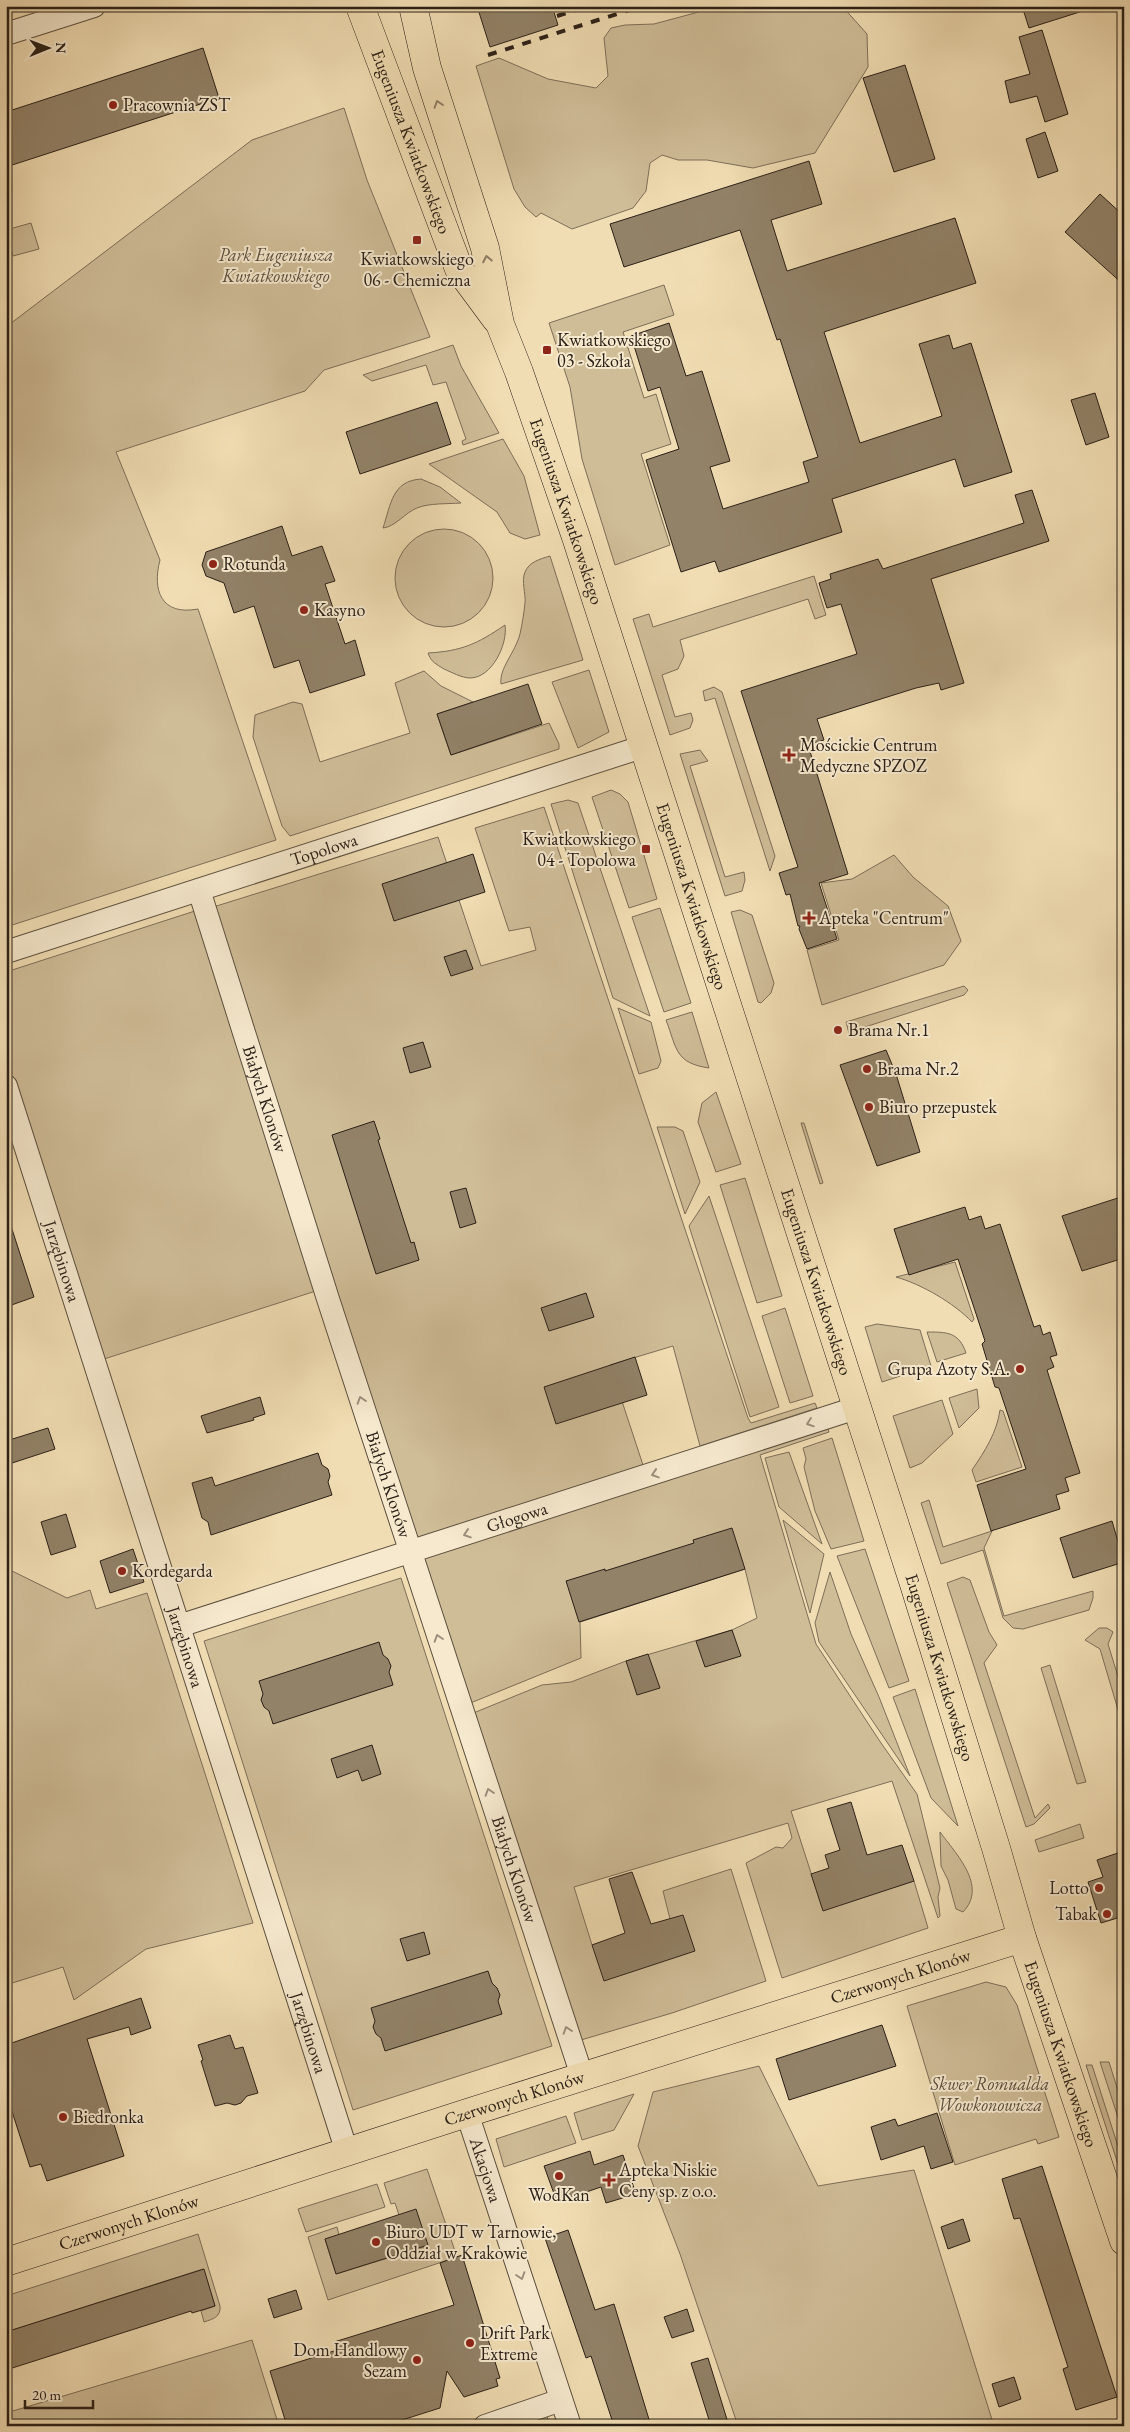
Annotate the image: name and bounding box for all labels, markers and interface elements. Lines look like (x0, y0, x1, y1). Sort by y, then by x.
north arrow (22, 22, 72, 72)
text: N (52, 42, 70, 54)
street label: Eugeniusza Kwiatkowskiego (366, 46, 457, 237)
place label: Pracownia ZST (123, 93, 231, 116)
marker: Pracownia ZST (107, 99, 119, 111)
one-way arrow (434, 101, 444, 109)
marker: Kwiatkowskiego 06 - Chemiczna (411, 234, 423, 246)
park label: Park Eugeniusza Kwiatkowskiego (219, 243, 333, 288)
place label: Kwiatkowskiego 06 - Chemiczna (360, 247, 474, 291)
one-way arrow (483, 255, 493, 264)
place label: Kwiatkowskiego 03 - Szkoła (557, 328, 671, 372)
marker: Kwiatkowskiego 03 - Szkoła (541, 344, 553, 356)
street label: Eugeniusza Kwiatkowskiego (525, 415, 609, 607)
place label: Rotunda (223, 552, 286, 575)
marker: Rotunda (207, 558, 219, 570)
place label: Kasyno (314, 598, 365, 621)
marker: Kasyno (298, 604, 310, 616)
place label: Mościckie Centrum Medyczne SPZOZ (800, 733, 938, 777)
marker: Mościckie Centrum Medyczne SPZOZ (782, 748, 796, 762)
street label: Eugeniusza Kwiatkowskiego (652, 800, 733, 993)
street label: Topolowa (287, 827, 361, 871)
place label: Kwiatkowskiego 04 - Topolowa (522, 827, 637, 871)
marker: Kwiatkowskiego 04 - Topolowa (640, 843, 652, 855)
place label: Apteka "Centrum" (818, 906, 949, 929)
marker: Apteka "Centrum" (803, 912, 815, 924)
place label: Brama Nr.1 (848, 1018, 930, 1041)
marker: Brama Nr.1 (832, 1024, 844, 1036)
street label: Białych Klonów (238, 1042, 293, 1156)
place label: Brama Nr.2 (877, 1057, 959, 1080)
marker: Brama Nr.2 (861, 1063, 873, 1075)
place label: Biuro przepustek (879, 1095, 997, 1118)
marker: Biuro przepustek (863, 1101, 875, 1113)
street label: Eugeniusza Kwiatkowskiego (776, 1185, 858, 1378)
street label: Jarzębinowa (38, 1216, 87, 1305)
place label: Grupa Azoty S.A. (888, 1357, 1010, 1380)
marker: Grupa Azoty S.A. (1014, 1363, 1026, 1375)
one-way arrow (357, 1396, 367, 1405)
one-way arrow (806, 1417, 814, 1427)
street label: Białych Klonów (361, 1428, 417, 1541)
one-way arrow (652, 1468, 660, 1478)
street label: Głogowa (483, 1496, 551, 1537)
one-way arrow (464, 1528, 472, 1538)
place label: Kordegarda (132, 1559, 213, 1582)
marker: Kordegarda (116, 1565, 128, 1577)
street label: Eugeniusza Kwiatkowskiego (900, 1571, 980, 1764)
street label: Jarzębinowa (162, 1601, 210, 1691)
one-way arrow (434, 1634, 444, 1643)
one-way arrow (484, 1789, 494, 1797)
street label: Białych Klonów (487, 1813, 543, 1926)
place label: Lotto (1049, 1876, 1089, 1899)
marker: Lotto (1093, 1882, 1105, 1894)
place label: Tabak (1055, 1902, 1098, 1925)
marker: Tabak (1101, 1908, 1113, 1920)
street label: Czerwonych Klonów (827, 1943, 974, 2009)
street label: Eugeniusza Kwiatkowskiego (1019, 1958, 1104, 2150)
street label: Jarzębinowa (285, 1987, 333, 2077)
one-way arrow (563, 2026, 573, 2034)
street label: Czerwonych Klonów (441, 2065, 588, 2131)
park label: Skwer Romualda Wowkonowicza (930, 2072, 1049, 2116)
place label: Biedronka (73, 2105, 145, 2128)
marker: Biedronka (57, 2111, 69, 2123)
street label: Akacjowa (465, 2133, 508, 2206)
place label: Apteka Niskie Ceny sp. z o.o. (618, 2158, 717, 2202)
marker: WodKan (553, 2170, 565, 2182)
marker: Apteka Niskie Ceny sp. z o.o. (603, 2174, 615, 2186)
place label: WodKan (528, 2183, 590, 2206)
street label: Czerwonych Klonów (56, 2188, 202, 2255)
place label: Biuro UDT w Tarnowie, Oddział w Krakowie (386, 2220, 556, 2264)
marker: Biuro UDT w Tarnowie, Oddział w Krakowie (370, 2236, 382, 2248)
one-way arrow (515, 2271, 525, 2279)
place label: Drift Park Extreme (480, 2321, 550, 2365)
marker: Drift Park Extreme (464, 2337, 476, 2349)
place label: Dom Handlowy Sezam (293, 2338, 407, 2382)
marker: Dom Handlowy Sezam (411, 2354, 423, 2366)
scale bar (25, 2377, 92, 2409)
text: 20 m (32, 2385, 61, 2404)

